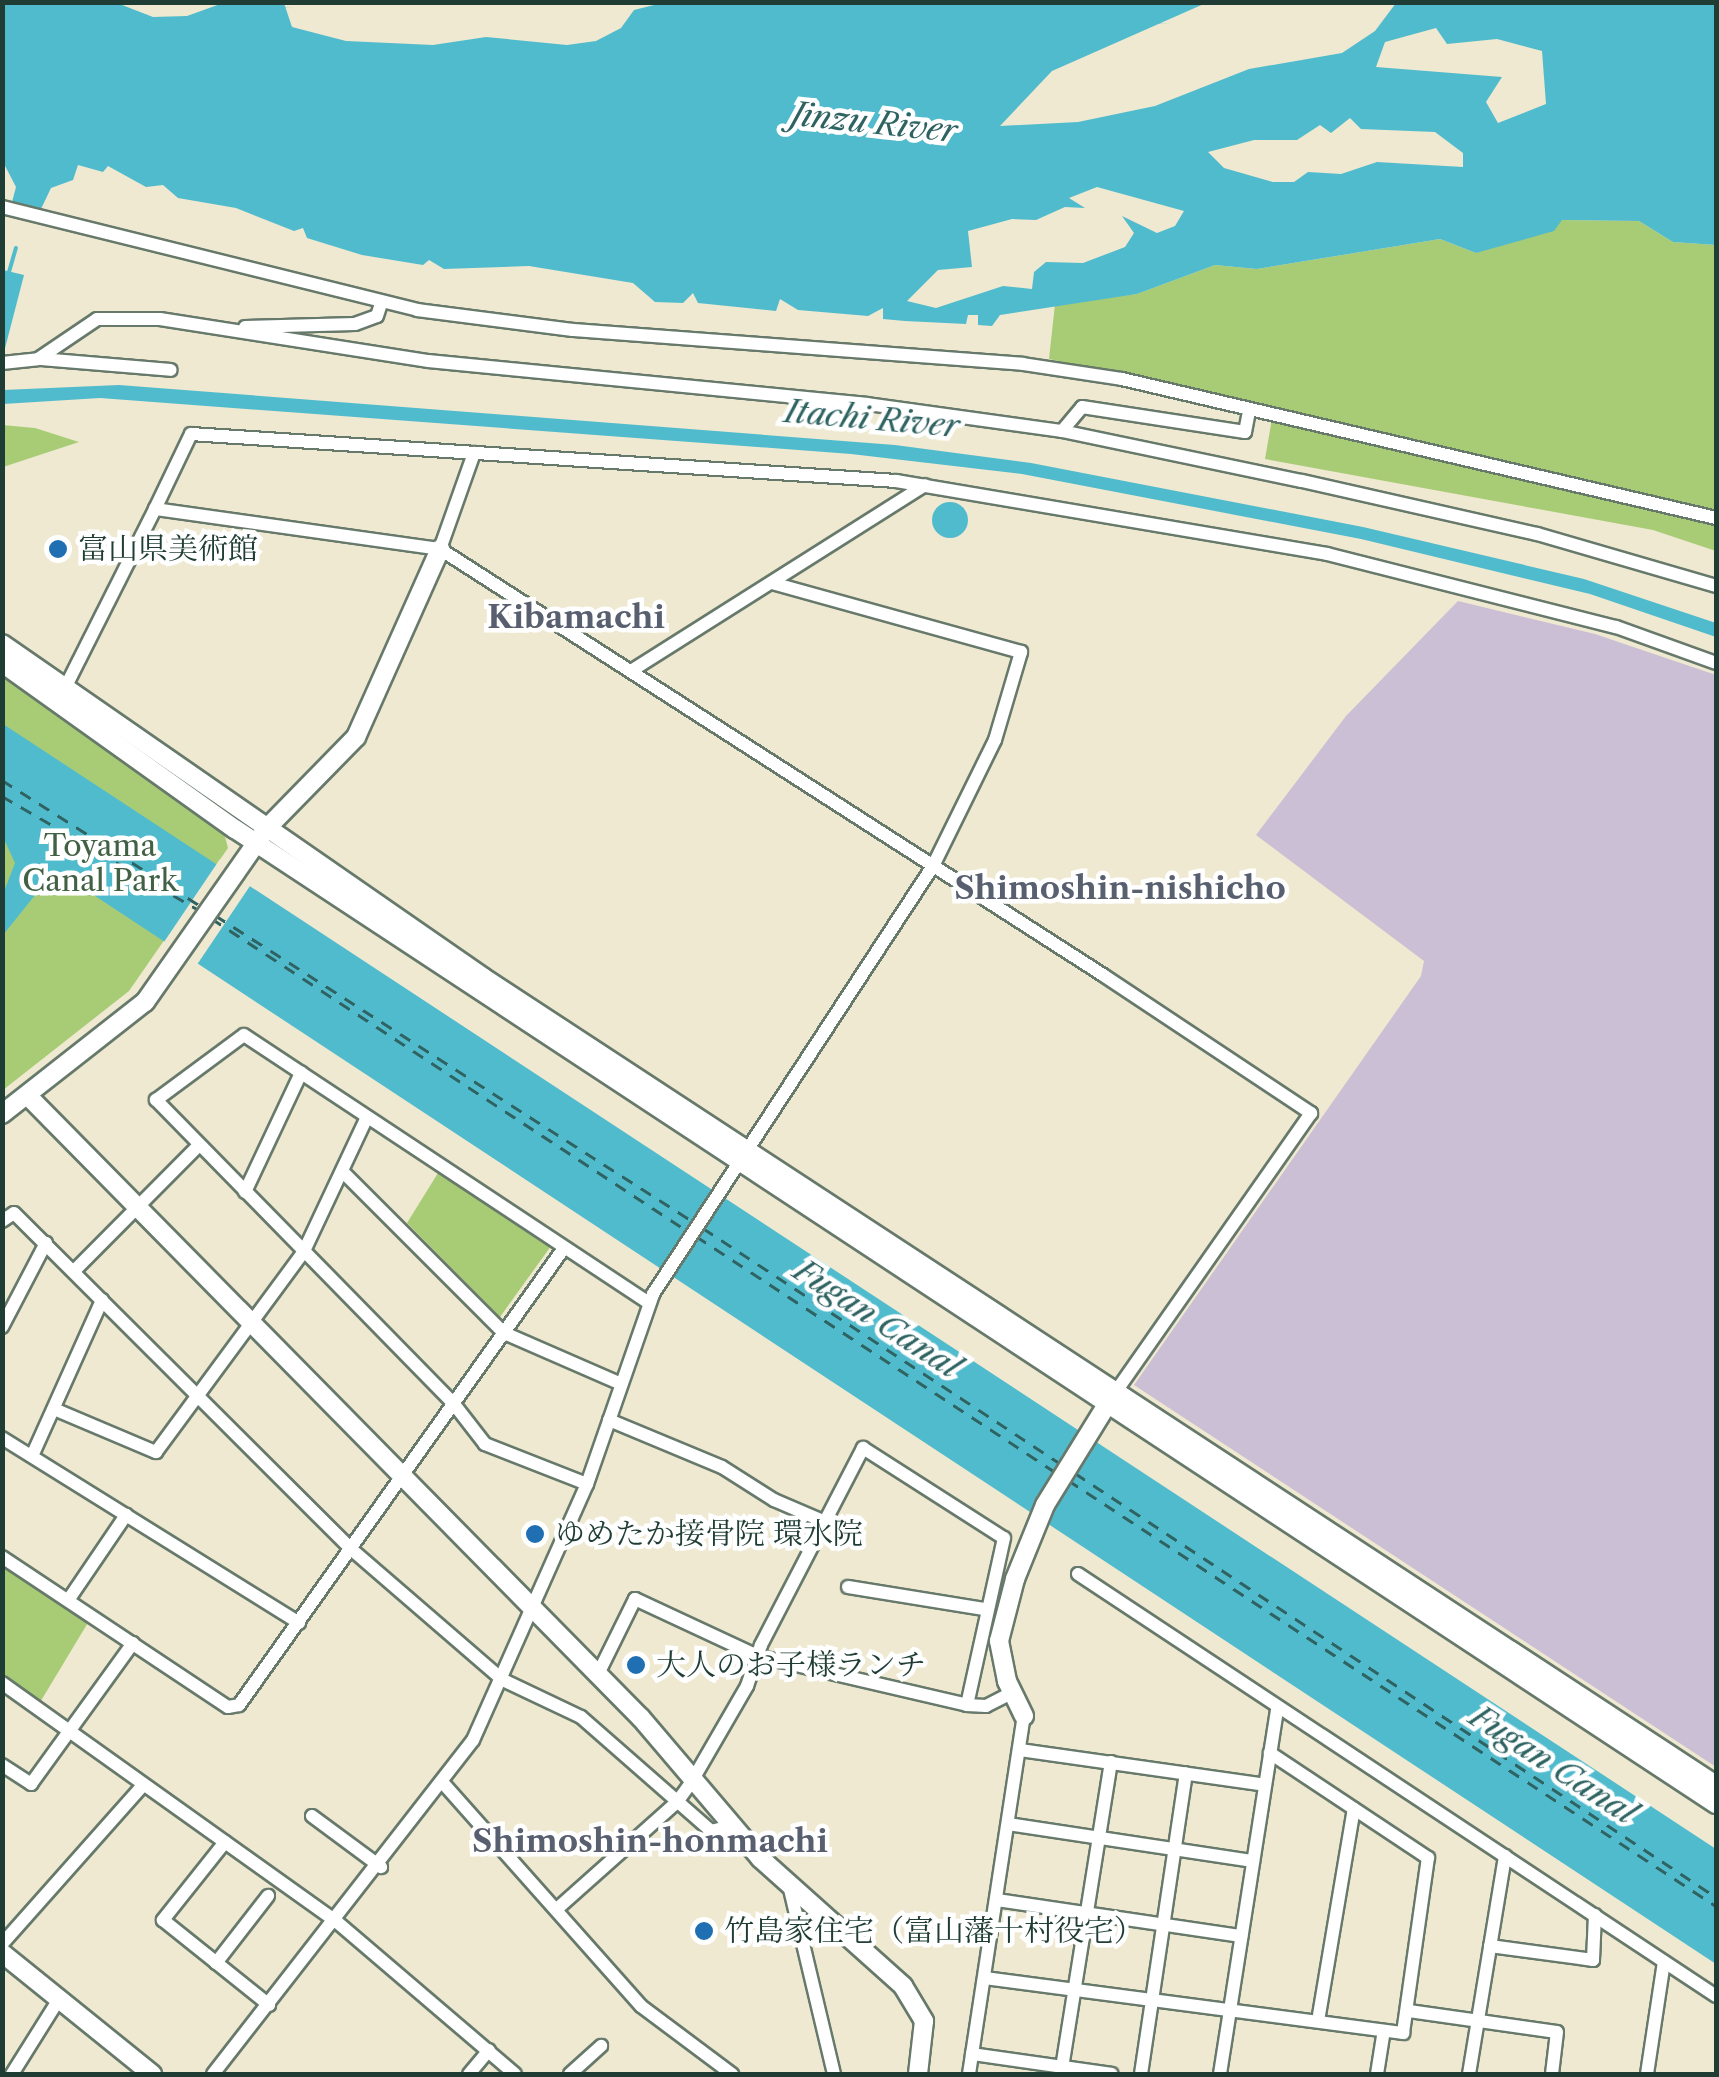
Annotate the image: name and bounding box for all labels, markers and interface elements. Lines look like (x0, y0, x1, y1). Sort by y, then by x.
water label: Jinzu River (789, 95, 959, 151)
water label: Itachi River (783, 392, 961, 446)
place label: 富山県美術館 (78, 531, 258, 567)
marker: 富山県美術館 (47, 538, 69, 560)
district label: Kibamachi (487, 598, 665, 636)
park label: Toyama Canal Park (22, 828, 178, 898)
district label: Shimoshin-nishicho (954, 869, 1286, 907)
water label: Fugan Canal (787, 1251, 967, 1387)
place label: ゆめたか接骨院 環水院 (555, 1516, 863, 1552)
marker: ゆめたか接骨院 環水院 (524, 1523, 546, 1545)
place label: 大人のお子様ランチ (656, 1647, 926, 1683)
marker: 大人のお子様ランチ (625, 1654, 647, 1676)
water label: Fugan Canal (1463, 1697, 1643, 1833)
district label: Shimoshin-honmachi (472, 1822, 828, 1860)
place label: 竹島家住宅（富山藩十村役宅） (724, 1913, 1144, 1949)
marker: 竹島家住宅（富山藩十村役宅） (693, 1920, 715, 1942)

